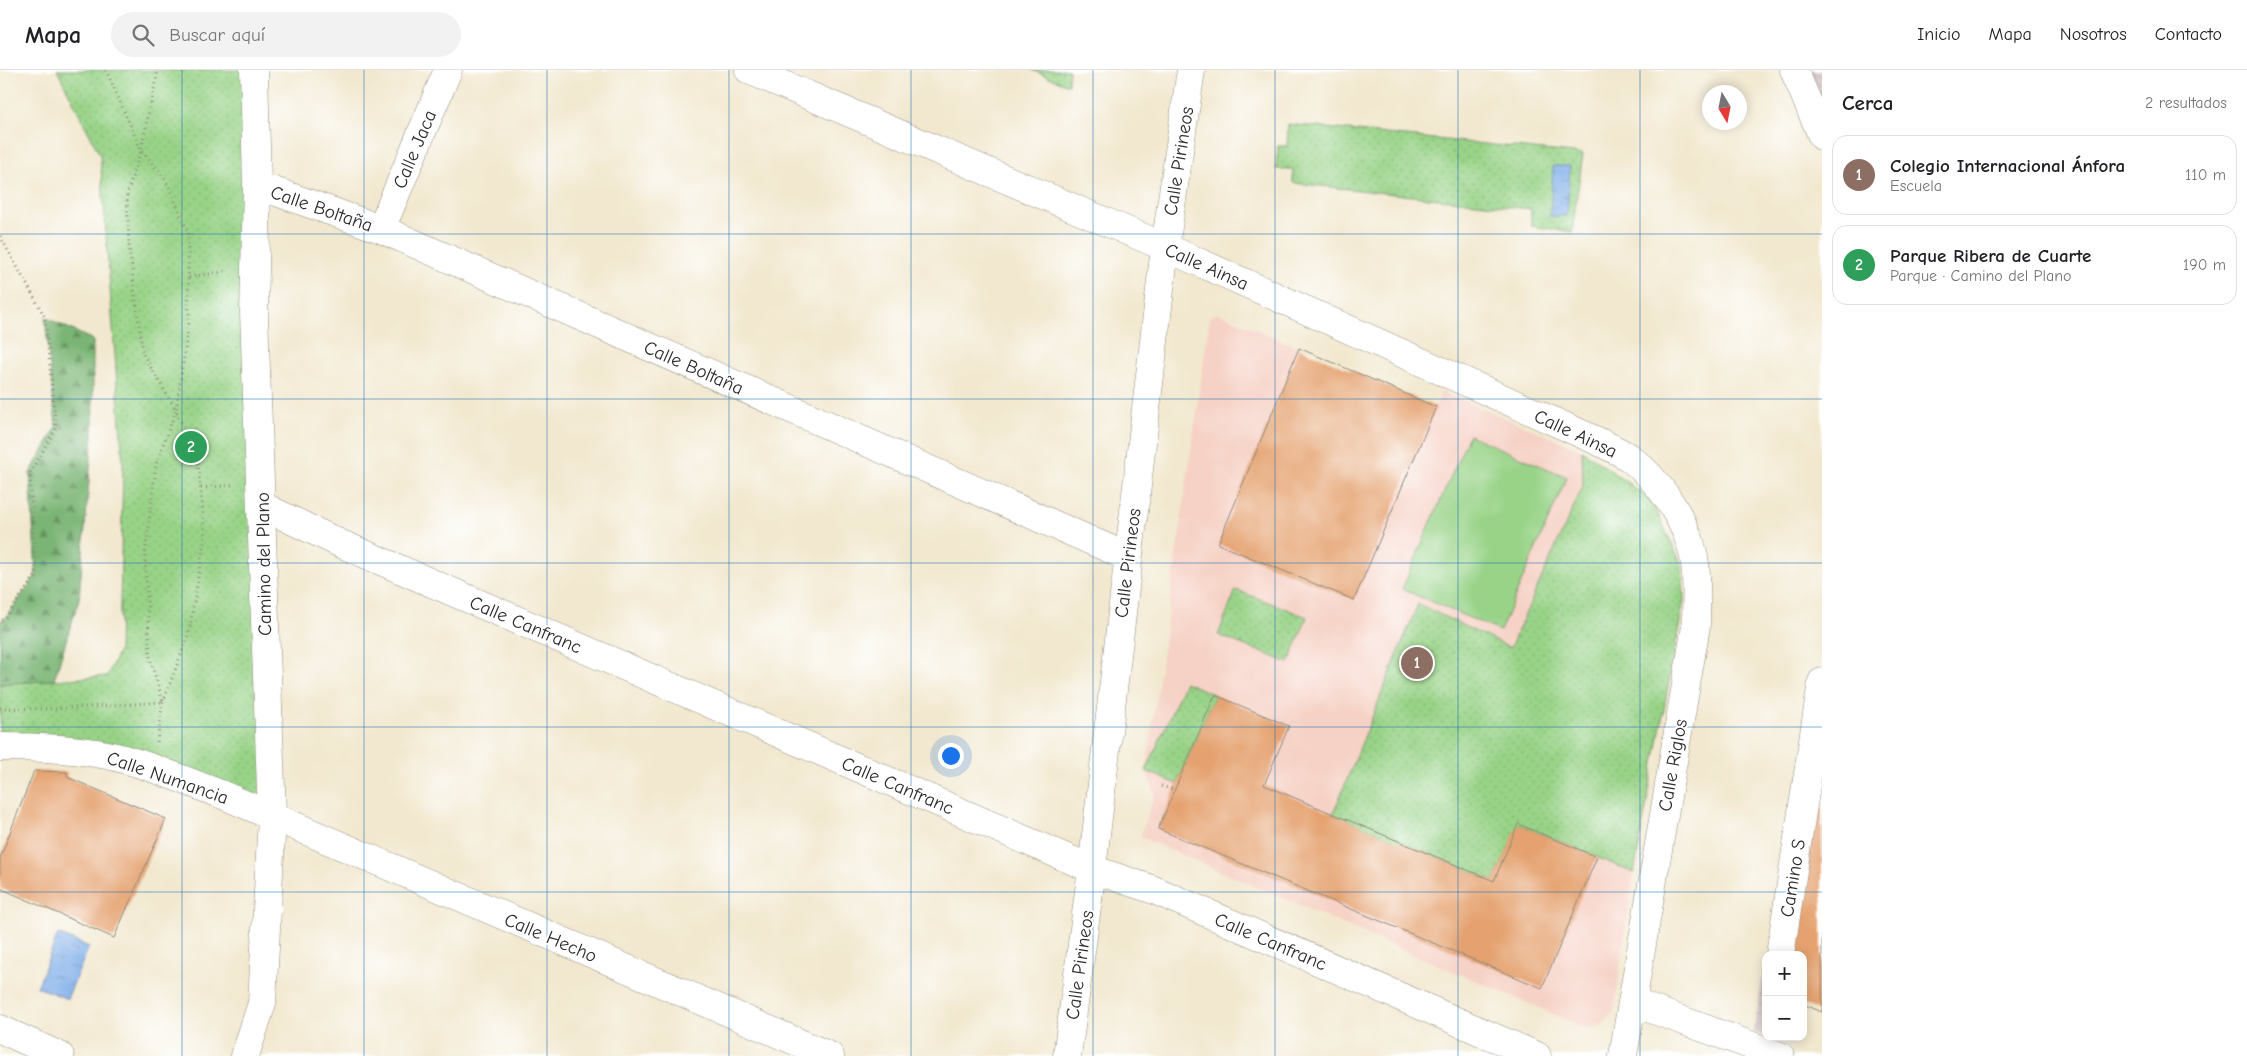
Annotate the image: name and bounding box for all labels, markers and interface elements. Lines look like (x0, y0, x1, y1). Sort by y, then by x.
search box (111, 12, 461, 57)
text: Mapa (25, 21, 81, 49)
icon: search (129, 21, 157, 49)
text: Buscar aquí (169, 24, 265, 46)
text: Inicio (1917, 24, 1961, 45)
text: Mapa (1989, 24, 2032, 45)
text: Nosotros (2060, 24, 2127, 45)
text: Contacto (2155, 24, 2222, 45)
north arrow (1702, 85, 1747, 130)
text: Cerca (1842, 91, 1893, 115)
text: 2 resultados (2145, 94, 2227, 112)
street label: Calle Pirineos (1159, 105, 1198, 217)
street label: Calle Jaca (389, 107, 441, 192)
text: Colegio Internacional Ánfora (1890, 155, 2125, 177)
text: 1 (1856, 166, 1862, 184)
text: 110 m (2185, 166, 2226, 184)
text: Escuela (1890, 177, 1942, 195)
street label: Calle Boltaña (268, 181, 376, 237)
street label: Calle Ainsa (1161, 239, 1252, 295)
text: Parque Ribera de Cuarte (1890, 245, 2091, 267)
text: 2 (1855, 256, 1863, 274)
text: 190 m (2183, 256, 2226, 274)
text: Parque · Camino del Plano (1890, 267, 2072, 285)
street label: Calle Boltaña (640, 336, 747, 400)
street label: Calle Ainsa (1531, 405, 1621, 463)
pin: 2 (175, 428, 207, 466)
street label: Camino del Plano (252, 492, 276, 636)
street label: Calle Pirineos (1110, 507, 1146, 619)
street label: Calle Canfranc (466, 591, 585, 658)
pin: 1 (1401, 644, 1433, 682)
street label: Calle Riglos (1654, 717, 1692, 813)
your location (938, 743, 964, 769)
street label: Calle Numancia (104, 747, 231, 809)
street label: Calle Canfranc (838, 752, 957, 819)
street label: Camino S (1776, 837, 1810, 919)
street label: Calle Canfranc (1211, 908, 1330, 975)
street label: Calle Hecho (501, 909, 600, 967)
street label: Calle Pirineos (1061, 909, 1099, 1021)
map controls (1762, 951, 1807, 1041)
button: + (1762, 951, 1807, 996)
button: − (1762, 996, 1807, 1041)

